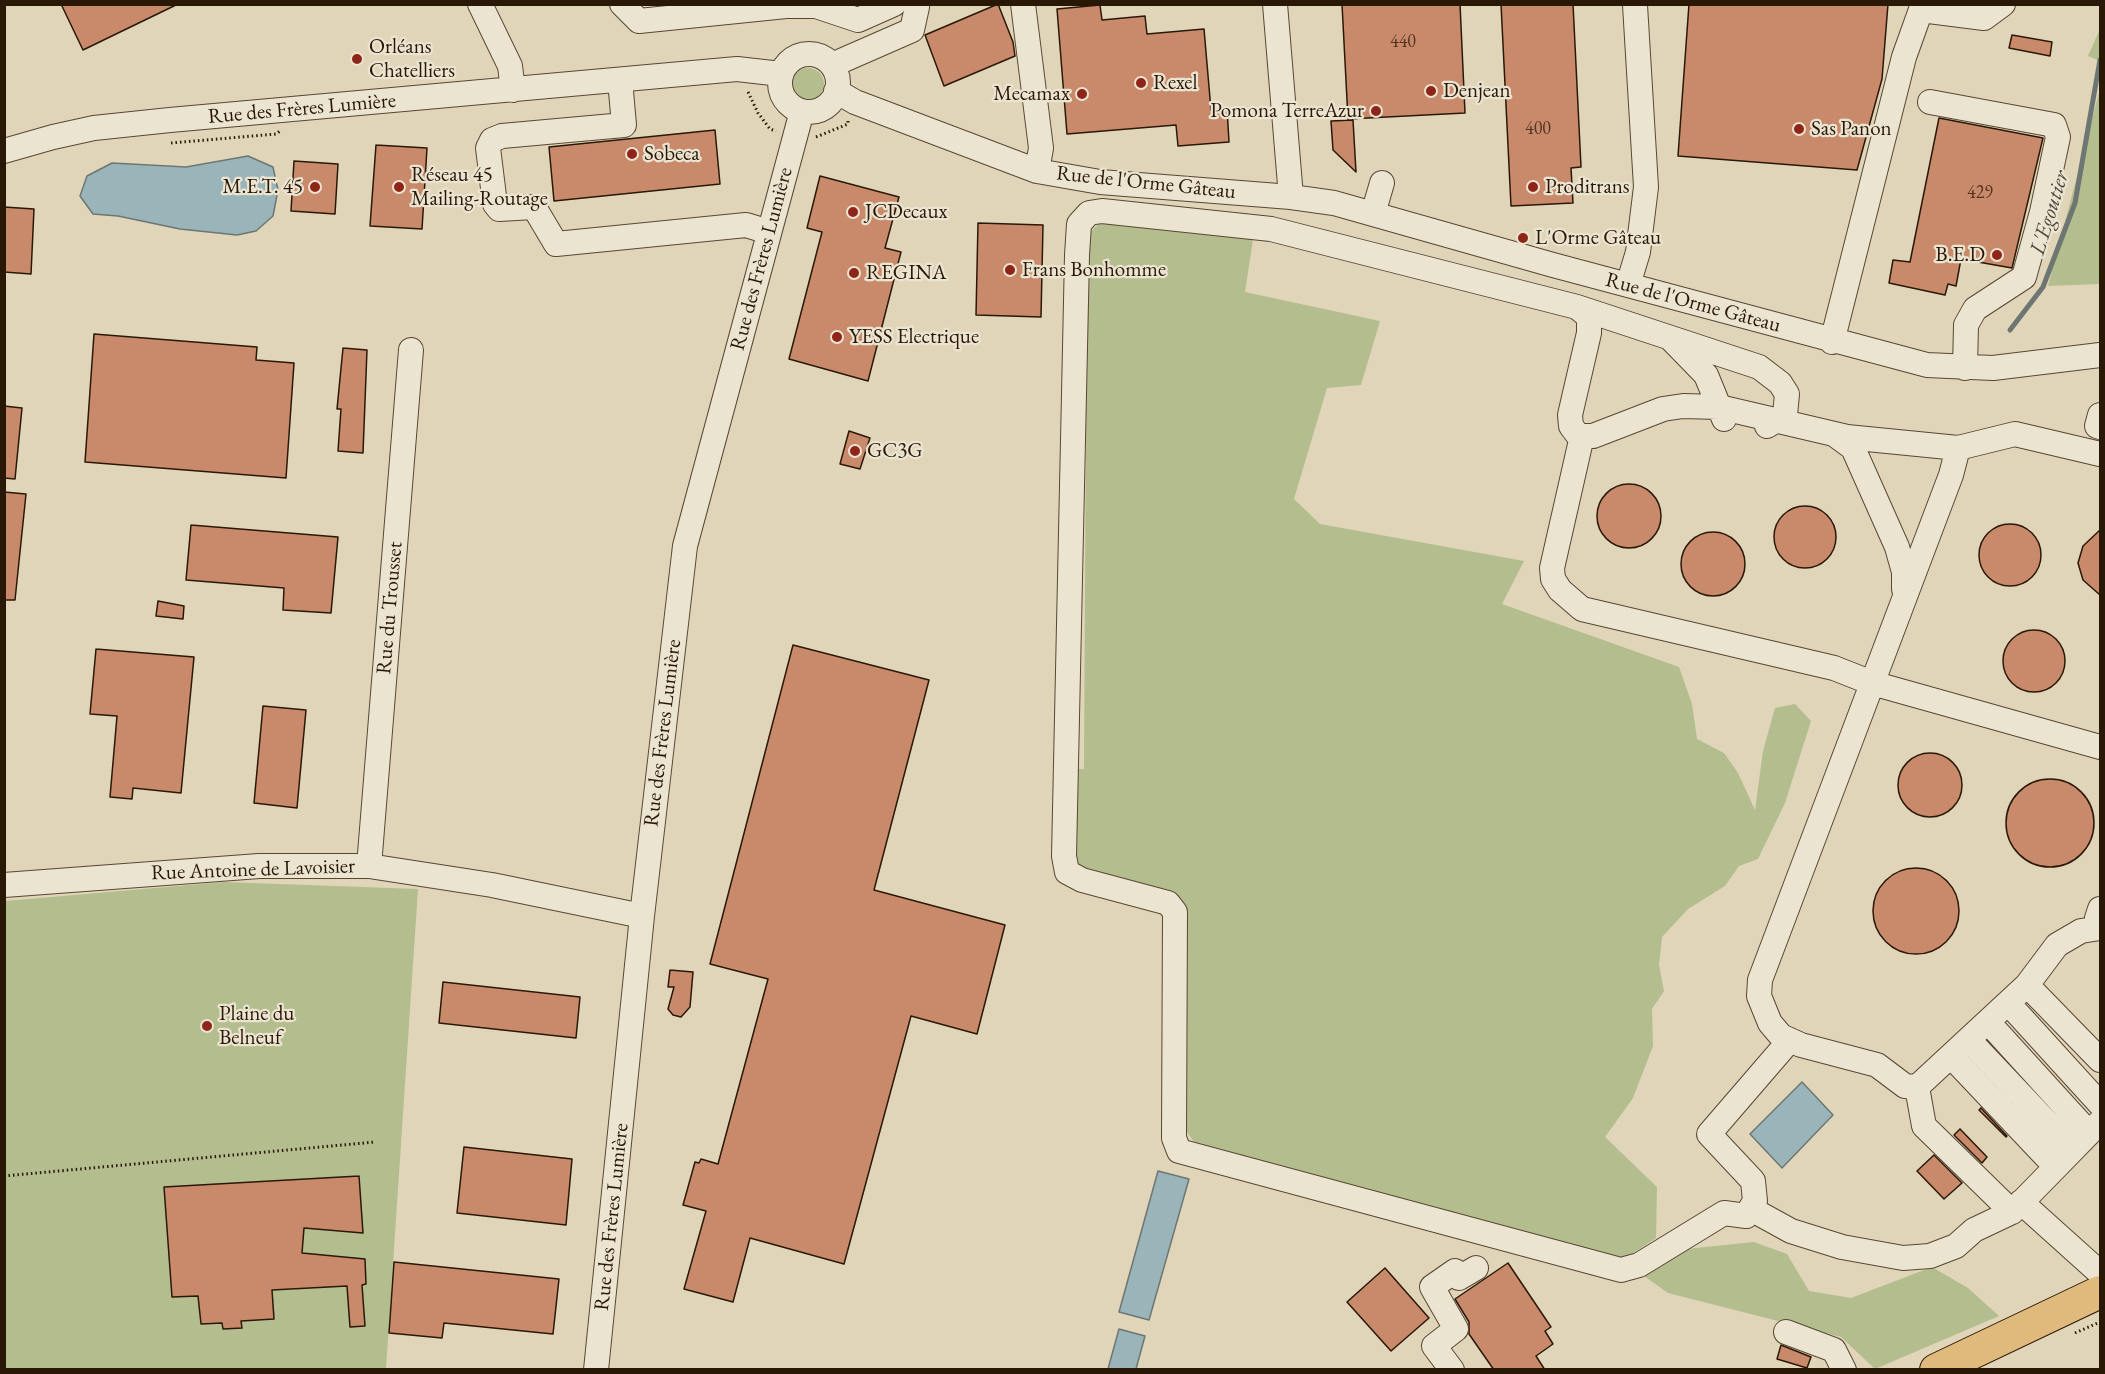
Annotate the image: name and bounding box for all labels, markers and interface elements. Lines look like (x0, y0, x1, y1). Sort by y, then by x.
house number: 440 (1390, 31, 1416, 53)
place label: Orléans Chatelliers (369, 34, 455, 84)
marker: Orléans Chatelliers (350, 52, 364, 66)
place label: Rexel (1153, 70, 1198, 96)
marker: Rexel (1134, 76, 1148, 90)
place label: Denjean (1443, 78, 1511, 104)
place label: Mecamax (993, 81, 1070, 107)
marker: Denjean (1424, 84, 1438, 98)
marker: Mecamax (1075, 87, 1089, 101)
street label: Rue des Frères Lumière (207, 88, 397, 130)
place label: Pomona TerreAzur (1210, 98, 1364, 124)
marker: Pomona TerreAzur (1369, 104, 1383, 118)
place label: Sas Panon (1811, 116, 1892, 142)
house number: 400 (1525, 118, 1551, 140)
marker: Sas Panon (1792, 122, 1806, 136)
place label: Sobeca (644, 141, 700, 167)
marker: Sobeca (625, 147, 639, 161)
street label: Rue de l'Orme Gâteau (1055, 161, 1237, 205)
place label: Réseau 45 Mailing-Routage (411, 162, 548, 212)
street label: Rue des Frères Lumière (725, 165, 799, 353)
water label: L'Egoutier (2025, 168, 2075, 258)
place label: M.E.T. 45 (222, 174, 303, 200)
place label: Proditrans (1545, 174, 1630, 200)
marker: M.E.T. 45 (308, 180, 322, 194)
marker: Réseau 45 Mailing-Routage (392, 180, 406, 194)
marker: Proditrans (1526, 180, 1540, 194)
house number: 429 (1967, 182, 1993, 204)
place label: JCDecaux (865, 199, 948, 225)
marker: JCDecaux (846, 205, 860, 219)
place label: L'Orme Gâteau (1535, 225, 1661, 251)
marker: L'Orme Gâteau (1516, 231, 1530, 245)
place label: B.E.D (1935, 242, 1985, 268)
marker: B.E.D (1990, 248, 2004, 262)
place label: Frans Bonhomme (1022, 257, 1166, 283)
place label: REGINA (866, 260, 946, 286)
marker: Frans Bonhomme (1003, 263, 1017, 277)
marker: REGINA (847, 266, 861, 280)
street label: Rue de l'Orme Gâteau (1603, 267, 1783, 339)
place label: YESS Electrique (849, 324, 979, 350)
marker: YESS Electrique (830, 330, 844, 344)
place label: GC3G (867, 438, 923, 464)
marker: GC3G (848, 444, 862, 458)
street label: Rue du Trousset (372, 541, 408, 675)
street label: Rue des Frères Lumière (639, 638, 687, 828)
street label: Rue Antoine de Lavoisier (150, 854, 356, 886)
place label: Plaine du Belneuf (219, 1001, 294, 1051)
marker: Plaine du Belneuf (200, 1019, 214, 1033)
street label: Rue des Frères Lumière (590, 1122, 634, 1312)

